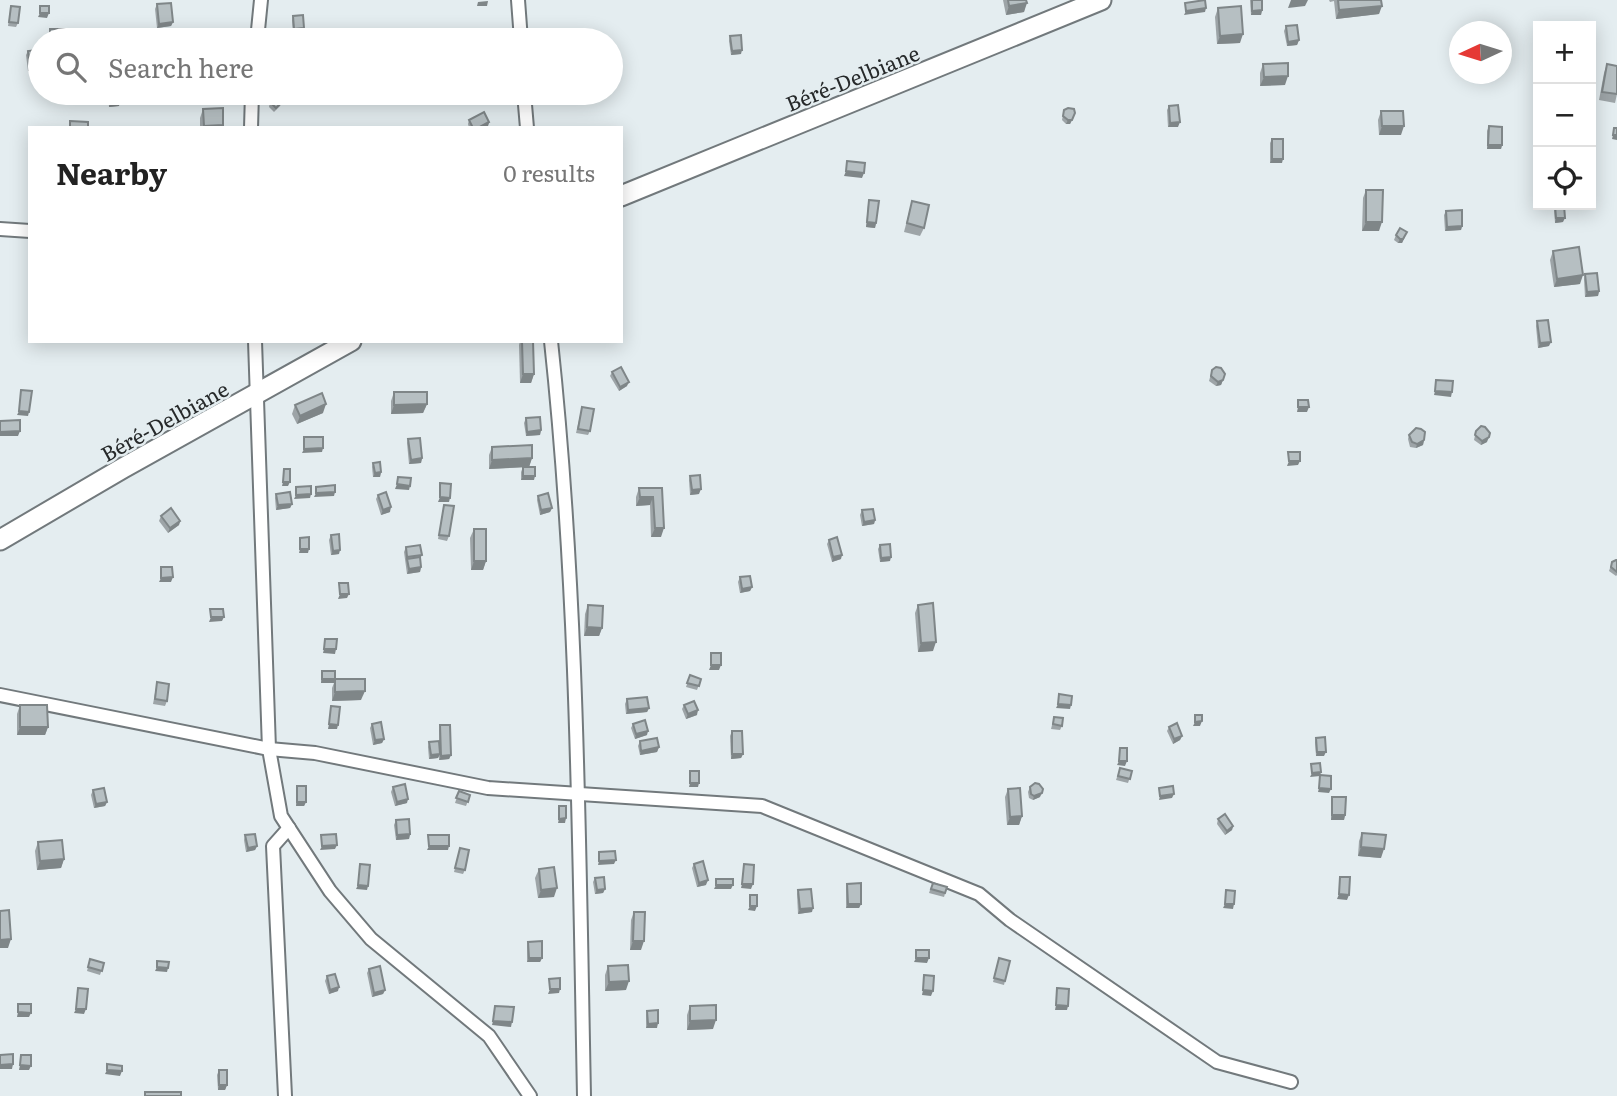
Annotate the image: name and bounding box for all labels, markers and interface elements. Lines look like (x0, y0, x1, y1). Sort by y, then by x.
north arrow (1449, 21, 1512, 84)
map controls (1533, 21, 1596, 210)
button: + (1533, 21, 1596, 84)
search box (28, 28, 623, 105)
street label: Béré-Delbiane (780, 36, 924, 118)
text: Search here (108, 47, 254, 86)
icon: search (52, 48, 90, 86)
button: − (1533, 84, 1596, 147)
button: locate (1533, 147, 1596, 210)
text: Nearby (56, 150, 167, 194)
text: 0 results (503, 155, 595, 189)
street label: Béré-Delbiane (94, 372, 234, 468)

